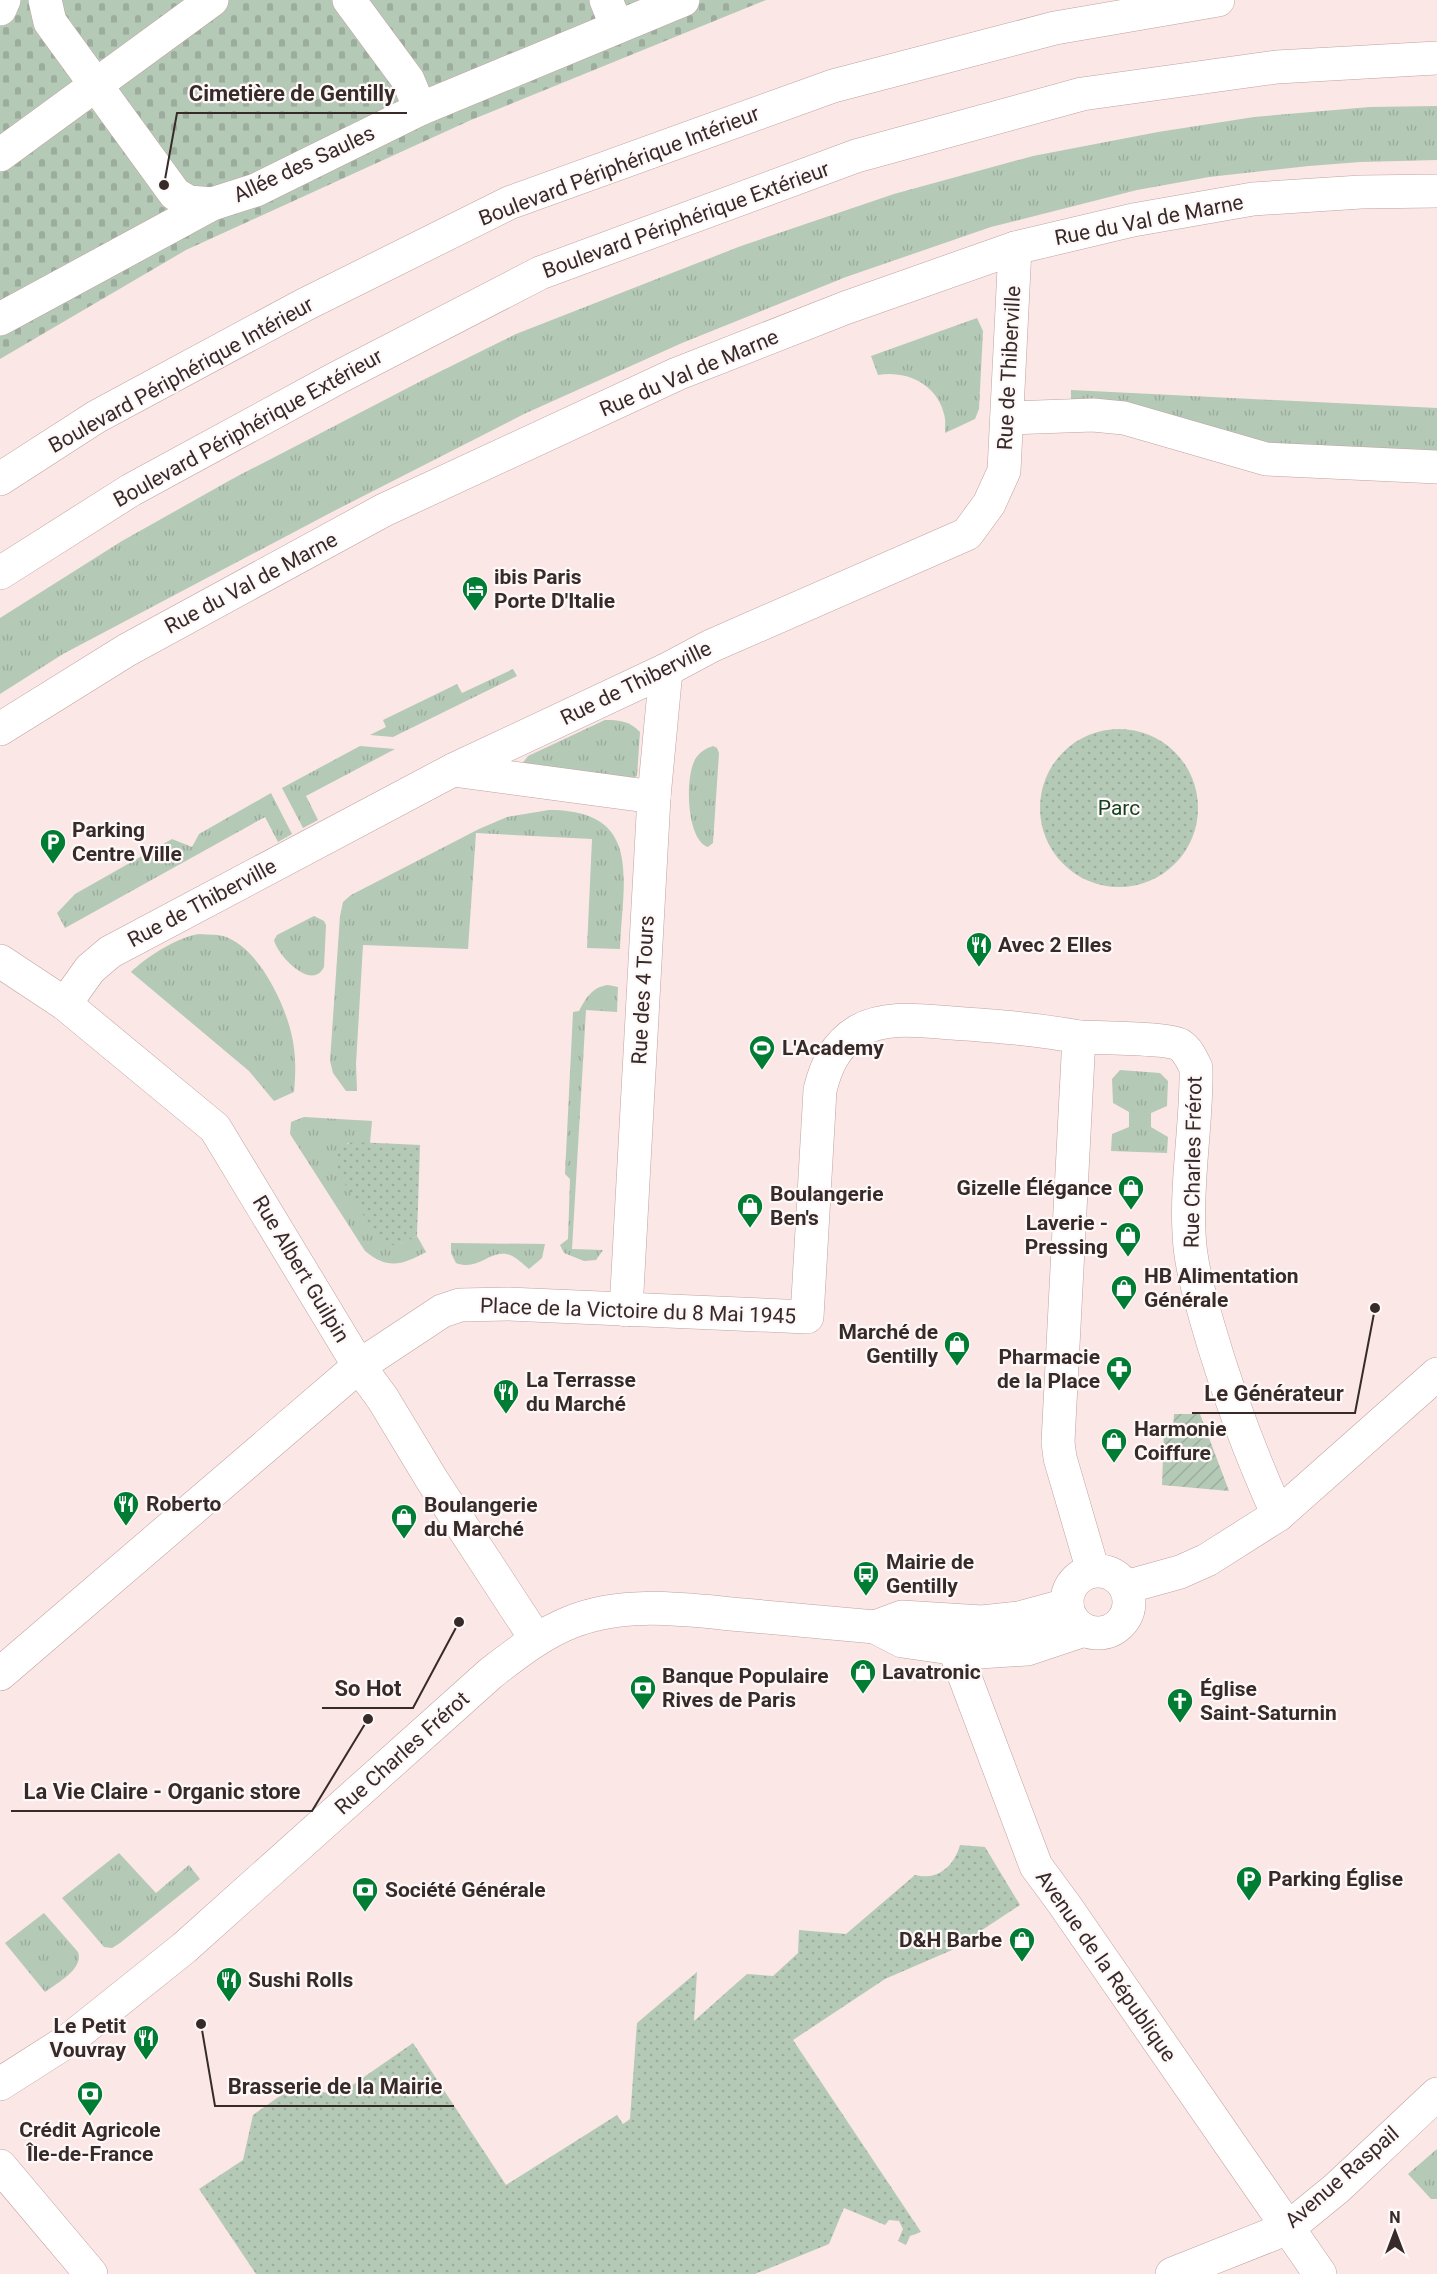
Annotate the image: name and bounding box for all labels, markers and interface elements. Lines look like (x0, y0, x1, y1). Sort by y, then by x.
callout: Cimetière de Gentilly (177, 73, 407, 113)
text: Cimetière de Gentilly (189, 81, 396, 106)
street label: Boulevard Périphérique Intérieur (475, 101, 763, 231)
street label: Allée des Saules (230, 121, 378, 207)
street label: Boulevard Périphérique Extérieur (539, 157, 833, 283)
street label: Rue du Val de Marne (1053, 190, 1245, 250)
street label: Rue de Thiberville (993, 285, 1025, 451)
street label: Boulevard Périphérique Intérieur (45, 292, 317, 458)
street label: Rue du Val de Marne (596, 324, 782, 422)
street label: Boulevard Périphérique Extérieur (109, 344, 387, 512)
street label: Rue du Val de Marne (161, 527, 341, 639)
place label: ibis Paris Porte D'Italie (494, 565, 615, 613)
hotel icon: ibis Paris Porte D'Italie (460, 574, 490, 612)
street label: Rue de Thiberville (557, 636, 715, 730)
park label: Parc (1098, 796, 1140, 820)
place label: Parking Centre Ville (72, 818, 182, 866)
parking icon: Parking Centre Ville (38, 827, 68, 865)
street label: Rue de Thiberville (124, 854, 280, 952)
street label: Rue des 4 Tours (627, 915, 659, 1065)
restaurant icon: Avec 2 Elles (964, 930, 994, 968)
place label: Avec 2 Elles (998, 933, 1112, 957)
sports icon: L'Academy (747, 1033, 777, 1071)
place label: L'Academy (782, 1036, 884, 1060)
street label: Rue Charles Frérot (1180, 1076, 1207, 1248)
shop icon: Gizelle Élégance (1116, 1173, 1146, 1211)
place label: Gizelle Élégance (957, 1176, 1112, 1200)
place label: Boulangerie Ben's (770, 1182, 884, 1230)
street label: Rue Albert Guilpin (248, 1191, 354, 1347)
shop icon: Boulangerie Ben's (735, 1191, 765, 1229)
place label: Laverie - Pressing (1025, 1211, 1108, 1259)
shop icon: Laverie - Pressing (1113, 1220, 1143, 1258)
place label: HB Alimentation Générale (1144, 1264, 1299, 1312)
shop icon: HB Alimentation Générale (1109, 1273, 1139, 1311)
street label: Place de la Victoire du 8 Mai 1945 (479, 1293, 797, 1329)
place label: Marché de Gentilly (838, 1320, 938, 1368)
shop icon: Marché de Gentilly (942, 1329, 972, 1367)
place label: Pharmacie de la Place (997, 1345, 1100, 1393)
pharmacy icon: Pharmacie de la Place (1104, 1354, 1134, 1392)
place label: La Terrasse du Marché (526, 1368, 636, 1416)
callout: Le Générateur (1192, 1373, 1355, 1413)
restaurant icon: La Terrasse du Marché (491, 1377, 521, 1415)
text: Le Générateur (1204, 1381, 1344, 1406)
place label: Harmonie Coiffure (1134, 1417, 1226, 1465)
shop icon: Harmonie Coiffure (1099, 1426, 1129, 1464)
restaurant icon: Roberto (111, 1489, 141, 1527)
place label: Roberto (146, 1492, 221, 1516)
place label: Boulangerie du Marché (424, 1493, 538, 1541)
shop icon: Boulangerie du Marché (389, 1502, 419, 1540)
place label: Mairie de Gentilly (886, 1550, 974, 1598)
bus stop icon: Mairie de Gentilly (851, 1559, 881, 1597)
shop icon: Lavatronic (848, 1657, 878, 1695)
place label: Lavatronic (882, 1660, 981, 1684)
place label: Banque Populaire Rives de Paris (662, 1664, 829, 1712)
callout: So Hot (322, 1668, 413, 1708)
bank icon: Banque Populaire Rives de Paris (628, 1673, 658, 1711)
text: So Hot (335, 1676, 402, 1701)
place label: Église Saint-Saturnin (1200, 1677, 1337, 1725)
street label: Rue Charles Frérot (330, 1686, 474, 1819)
church icon: Église Saint-Saturnin (1165, 1686, 1195, 1724)
callout: La Vie Claire - Organic store (11, 1771, 312, 1811)
text: La Vie Claire - Organic store (24, 1779, 301, 1804)
parking icon: Parking Église (1234, 1864, 1264, 1902)
street label: Avenue de la République (1031, 1866, 1181, 2066)
place label: Parking Église (1268, 1867, 1403, 1891)
bank icon: Société Générale (350, 1875, 380, 1913)
place label: Société Générale (385, 1878, 546, 1902)
shop icon: D&H Barbe (1007, 1925, 1037, 1963)
place label: D&H Barbe (899, 1928, 1002, 1952)
restaurant icon: Sushi Rolls (214, 1965, 244, 2003)
place label: Sushi Rolls (248, 1968, 353, 1992)
place label: Le Petit Vouvray (49, 2014, 126, 2062)
restaurant icon: Le Petit Vouvray (131, 2023, 161, 2061)
callout: Brasserie de la Mairie (215, 2066, 454, 2106)
text: Brasserie de la Mairie (228, 2074, 442, 2099)
bank icon: Crédit Agricole Île-de-France (75, 2079, 105, 2117)
place label: Crédit Agricole Île-de-France (19, 2118, 161, 2166)
street label: Avenue Raspail (1280, 2121, 1404, 2233)
north arrow (1365, 2202, 1425, 2262)
text: N (1389, 2208, 1401, 2227)

